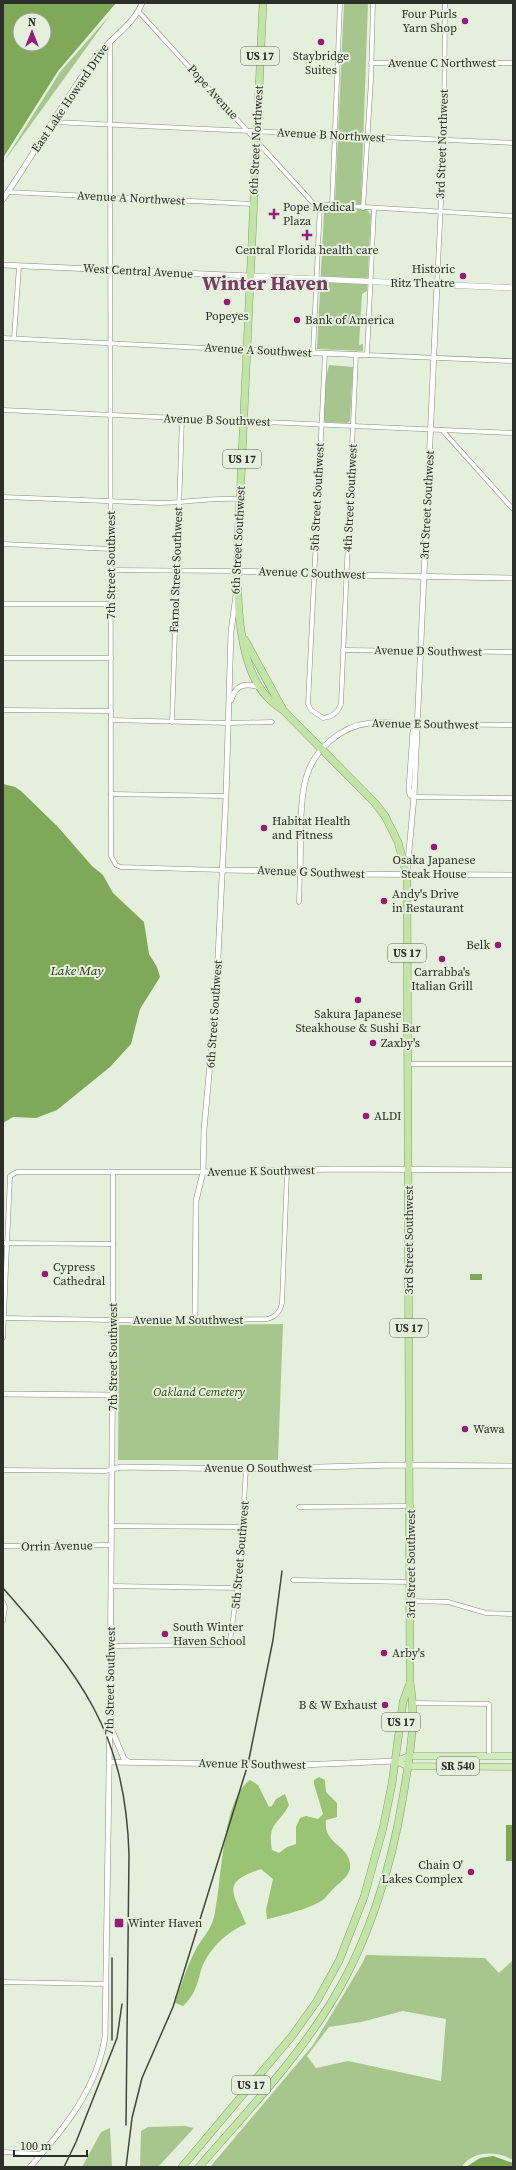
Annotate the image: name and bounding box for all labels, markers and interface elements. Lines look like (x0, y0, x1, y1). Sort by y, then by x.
place label: Four Purls Yarn Shop (401, 6, 457, 36)
north arrow (12, 12, 52, 52)
text: N (28, 15, 36, 30)
marker: Four Purls Yarn Shop (460, 16, 470, 26)
marker: Staybridge Suites (316, 37, 326, 47)
street label: East Lake Howard Drive (28, 40, 112, 156)
road number: US 17 (241, 47, 279, 65)
place label: Staybridge Suites (293, 48, 349, 78)
street label: Avenue C Northwest (388, 55, 496, 71)
street label: Pope Avenue (184, 61, 242, 123)
street label: 6th Street Northwest (245, 85, 267, 195)
street label: 3rd Street Northwest (432, 89, 452, 199)
street label: Avenue B Northwest (277, 124, 385, 146)
street label: Avenue A Northwest (76, 187, 186, 209)
place label: Pope Medical Plaza (283, 199, 355, 229)
marker: Pope Medical Plaza (268, 208, 280, 220)
marker: Central Florida health care (301, 229, 313, 241)
place label: Central Florida health care (235, 242, 379, 258)
street label: West Central Avenue (82, 260, 194, 282)
place label: Historic Ritz Theatre (390, 261, 455, 291)
district label: Winter Haven (202, 269, 328, 297)
marker: Historic Ritz Theatre (458, 271, 468, 281)
marker: Popeyes (222, 297, 232, 307)
place label: Popeyes (205, 308, 249, 324)
place label: Bank of America (305, 312, 395, 328)
marker: Bank of America (292, 315, 302, 325)
street label: Avenue A Southwest (204, 339, 312, 361)
street label: Avenue B Southwest (163, 410, 271, 430)
street label: 5th Street Southwest (306, 442, 328, 551)
street label: 4th Street Southwest (339, 443, 361, 552)
road number: US 17 (223, 450, 261, 468)
street label: 3rd Street Southwest (416, 450, 438, 560)
street label: 6th Street Southwest (227, 485, 249, 594)
street label: Farnol Street Southwest (166, 507, 186, 633)
street label: 7th Street Southwest (103, 511, 119, 619)
street label: Avenue C Southwest (258, 563, 366, 583)
street label: Avenue D Southwest (374, 642, 482, 660)
street label: Avenue E Southwest (371, 715, 479, 733)
place label: Habitat Health and Fitness (272, 813, 351, 843)
marker: Habitat Health and Fitness (259, 823, 269, 833)
marker: Osaka Japanese Steak House (429, 842, 439, 852)
place label: Osaka Japanese Steak House (392, 852, 476, 882)
street label: Avenue G Southwest (257, 862, 365, 882)
place label: Andy's Drive in Restaurant (392, 886, 464, 916)
marker: Andy's Drive in Restaurant (379, 896, 389, 906)
place label: Belk (466, 937, 490, 953)
marker: Belk (493, 940, 503, 950)
road number: US 17 (388, 944, 426, 962)
marker: Carrabba's Italian Grill (437, 954, 447, 964)
street label: 6th Street Southwest (202, 959, 226, 1069)
water label: Lake May (49, 962, 104, 979)
place label: Carrabba's Italian Grill (411, 964, 473, 994)
marker: Sakura Japanese Steakhouse & Sushi Bar (353, 995, 363, 1005)
place label: Sakura Japanese Steakhouse & Sushi Bar (295, 1006, 421, 1036)
place label: Zaxby's (381, 1035, 420, 1051)
marker: Zaxby's (368, 1038, 378, 1048)
place label: ALDI (374, 1108, 401, 1124)
marker: ALDI (361, 1111, 371, 1121)
street label: Avenue K Southwest (207, 1162, 315, 1180)
street label: 3rd Street Southwest (401, 1185, 417, 1294)
place label: Cypress Cathedral (53, 1259, 106, 1289)
marker: Cypress Cathedral (40, 1269, 50, 1279)
street label: 7th Street Southwest (105, 1303, 121, 1411)
street label: Avenue M Southwest (133, 1312, 243, 1328)
road number: US 17 (390, 1319, 428, 1337)
park label: Oakland Cemetery (153, 1384, 245, 1400)
place label: Wawa (473, 1421, 506, 1437)
marker: Wawa (460, 1424, 470, 1434)
street label: Avenue O Southwest (204, 1460, 312, 1476)
street label: 5th Street Southwest (227, 1500, 253, 1610)
street label: 3rd Street Southwest (403, 1509, 419, 1618)
street label: Orrin Avenue (21, 1537, 93, 1555)
place label: South Winter Haven School (173, 1619, 246, 1649)
street label: 7th Street Southwest (101, 1627, 119, 1735)
marker: South Winter Haven School (160, 1629, 170, 1639)
place label: Arby's (392, 1645, 425, 1661)
marker: Arby's (379, 1648, 389, 1658)
place label: B & W Exhaust (299, 1697, 377, 1713)
marker: B & W Exhaust (380, 1700, 390, 1710)
road number: US 17 (382, 1713, 420, 1731)
street label: Avenue R Southwest (198, 1755, 306, 1773)
road number: SR 540 (437, 1757, 479, 1775)
place label: Chain O' Lakes Complex (382, 1857, 464, 1887)
marker: Chain O' Lakes Complex (466, 1867, 476, 1877)
place label: Winter Haven (128, 1915, 202, 1931)
marker: Winter Haven (113, 1917, 125, 1929)
road number: US 17 (232, 2076, 270, 2094)
scale bar (14, 2132, 87, 2158)
text: 100 m (20, 2138, 52, 2154)

